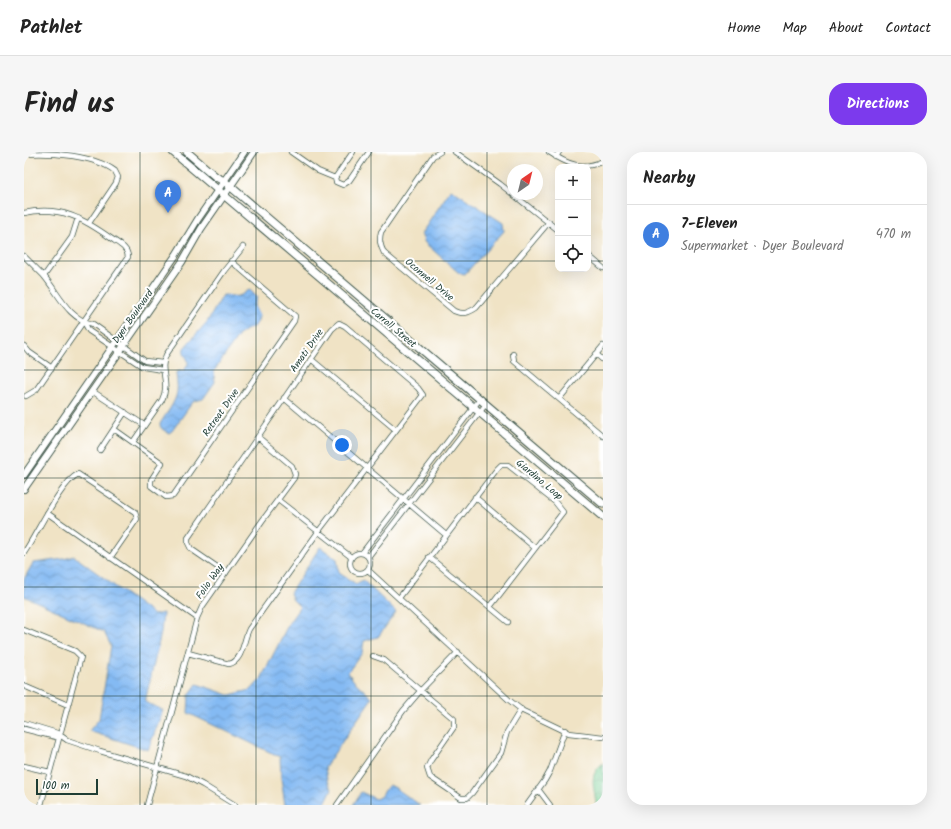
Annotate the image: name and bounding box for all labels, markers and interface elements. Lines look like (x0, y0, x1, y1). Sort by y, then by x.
text: Pathlet (20, 13, 82, 43)
text: Home (727, 17, 761, 39)
text: Map (783, 17, 807, 39)
text: About (829, 17, 863, 39)
text: Contact (885, 17, 931, 39)
text: Find us (24, 82, 115, 127)
button: Directions (829, 83, 927, 125)
north arrow (507, 164, 543, 200)
map controls (555, 164, 591, 272)
button: + (555, 164, 591, 200)
text: Nearby (643, 165, 695, 192)
pin: A (155, 180, 181, 213)
button: − (555, 200, 591, 236)
text: 7-Eleven (681, 212, 738, 236)
text: A (652, 224, 660, 245)
text: 470 m (876, 224, 911, 245)
button: locate (555, 236, 591, 272)
text: Supermarket · Dyer Boulevard (681, 236, 843, 257)
street label: Oconnell Drive (401, 254, 458, 306)
street label: Dyer Boulevard (108, 285, 158, 347)
street label: Carroll Street (367, 304, 420, 352)
street label: Amati Drive (286, 325, 328, 376)
street label: Retreat Drive (198, 385, 244, 440)
your location (332, 435, 352, 455)
street label: Giardino Loop (512, 455, 567, 504)
street label: Folio Way (192, 560, 228, 603)
scale bar (36, 777, 98, 796)
text: 100 m (42, 777, 70, 795)

